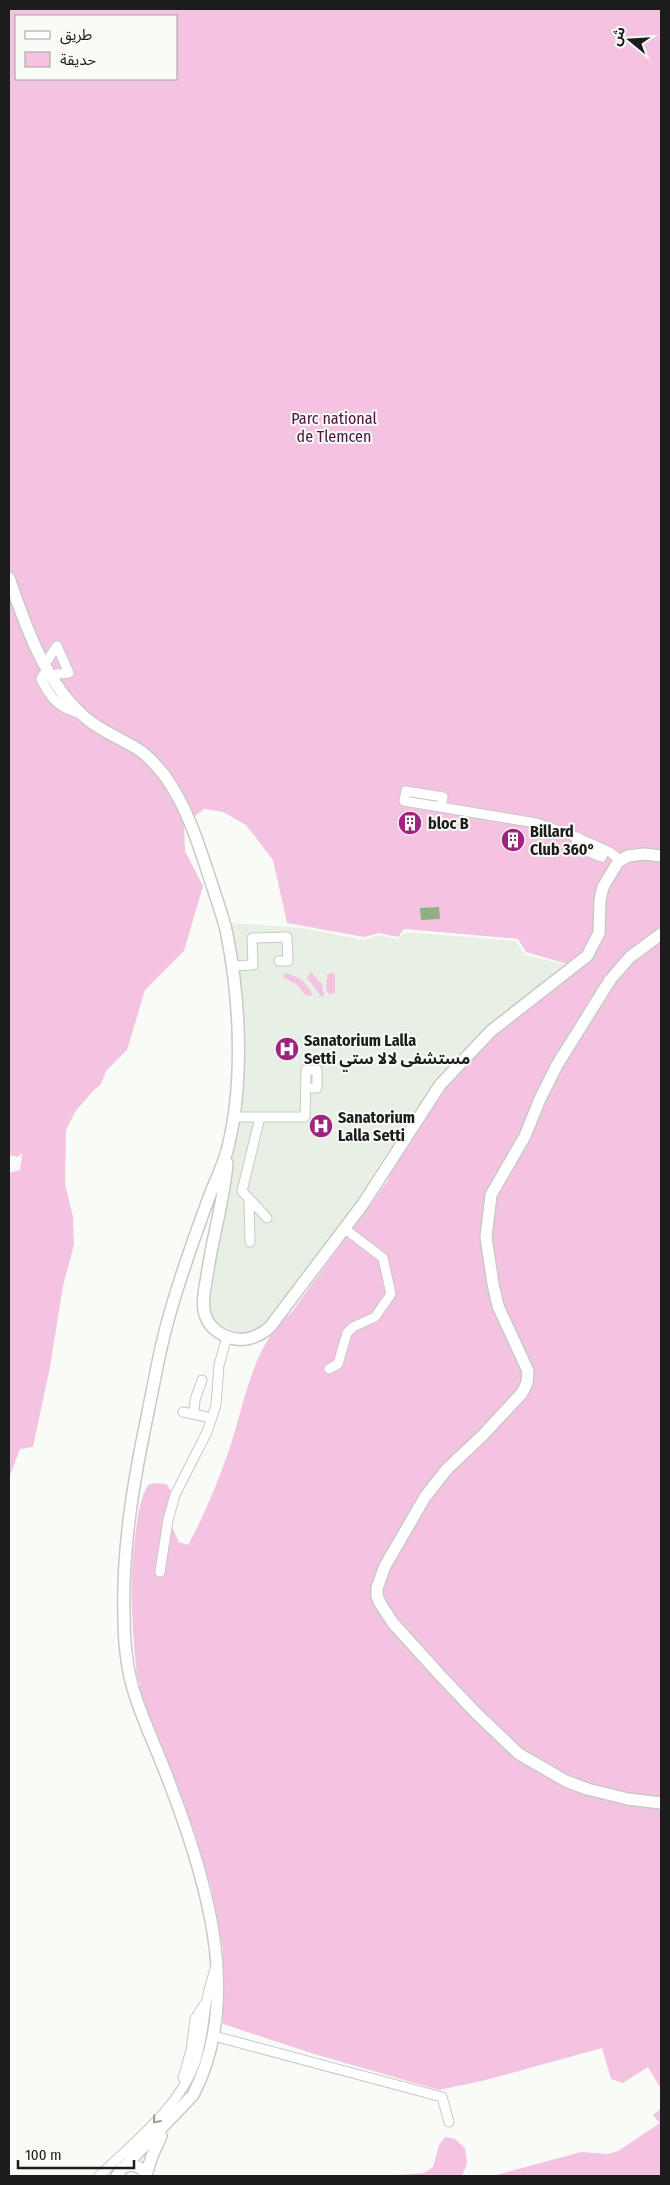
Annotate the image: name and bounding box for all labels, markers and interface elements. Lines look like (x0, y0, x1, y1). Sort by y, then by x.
legend (15, 15, 178, 80)
north arrow (605, 15, 655, 65)
text: ش (607, 24, 629, 48)
text: طريق (60, 26, 92, 45)
text: حديقة (60, 51, 96, 69)
park label: Parc national de Tlemcen (291, 409, 377, 446)
building icon: bloc B (397, 810, 423, 836)
place label: bloc B (428, 814, 469, 833)
place label: Billard Club 360° (530, 822, 595, 859)
building icon: Billard Club 360° (500, 827, 526, 853)
place label: Sanatorium Lalla Setti مستشفى لالا ستي (304, 1031, 470, 1071)
hospital icon: Sanatorium Lalla Setti مستشفى لالا ستي (274, 1036, 300, 1062)
place label: Sanatorium Lalla Setti (338, 1108, 415, 1145)
hospital icon: Sanatorium Lalla Setti (308, 1113, 334, 1139)
one-way arrow (153, 2114, 162, 2123)
scale bar (18, 2138, 134, 2170)
text: 100 m (25, 2146, 62, 2164)

